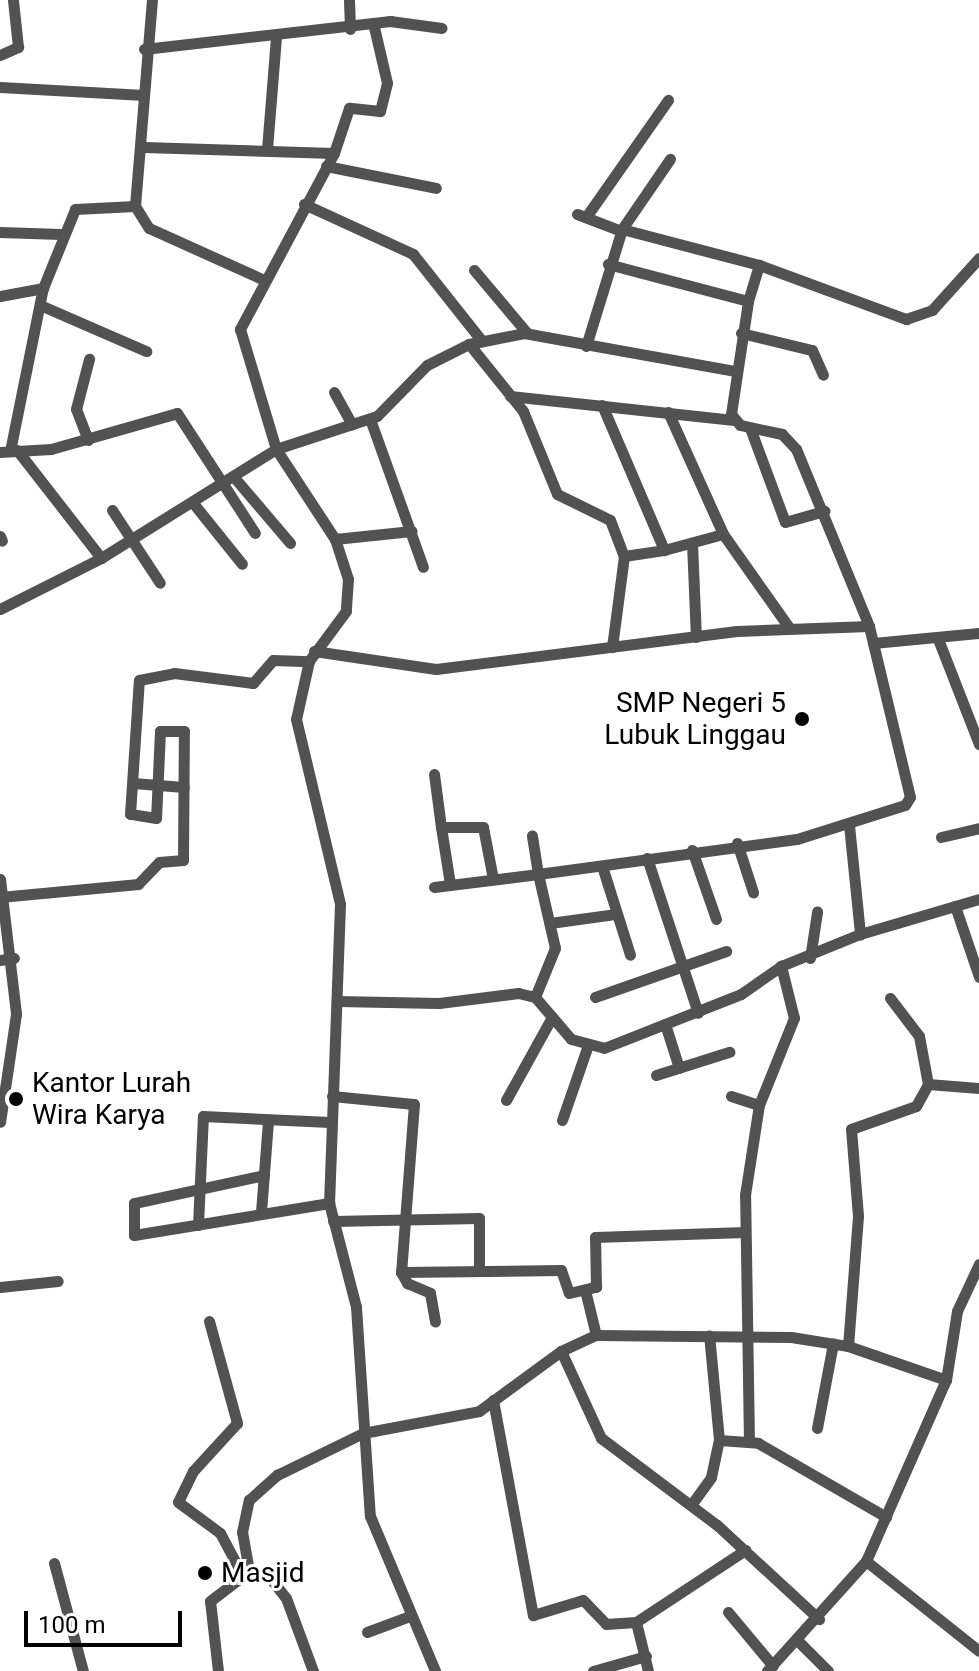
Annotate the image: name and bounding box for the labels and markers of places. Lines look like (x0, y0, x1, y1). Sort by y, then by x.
place label: SMP Negeri 5 Lubuk Linggau (604, 686, 786, 752)
marker: SMP Negeri 5 Lubuk Linggau (793, 710, 811, 728)
place label: Kantor Lurah Wira Karya (32, 1066, 191, 1132)
marker: Kantor Lurah Wira Karya (7, 1090, 25, 1108)
place label: Masjid (221, 1556, 304, 1590)
marker: Masjid (196, 1564, 214, 1582)

